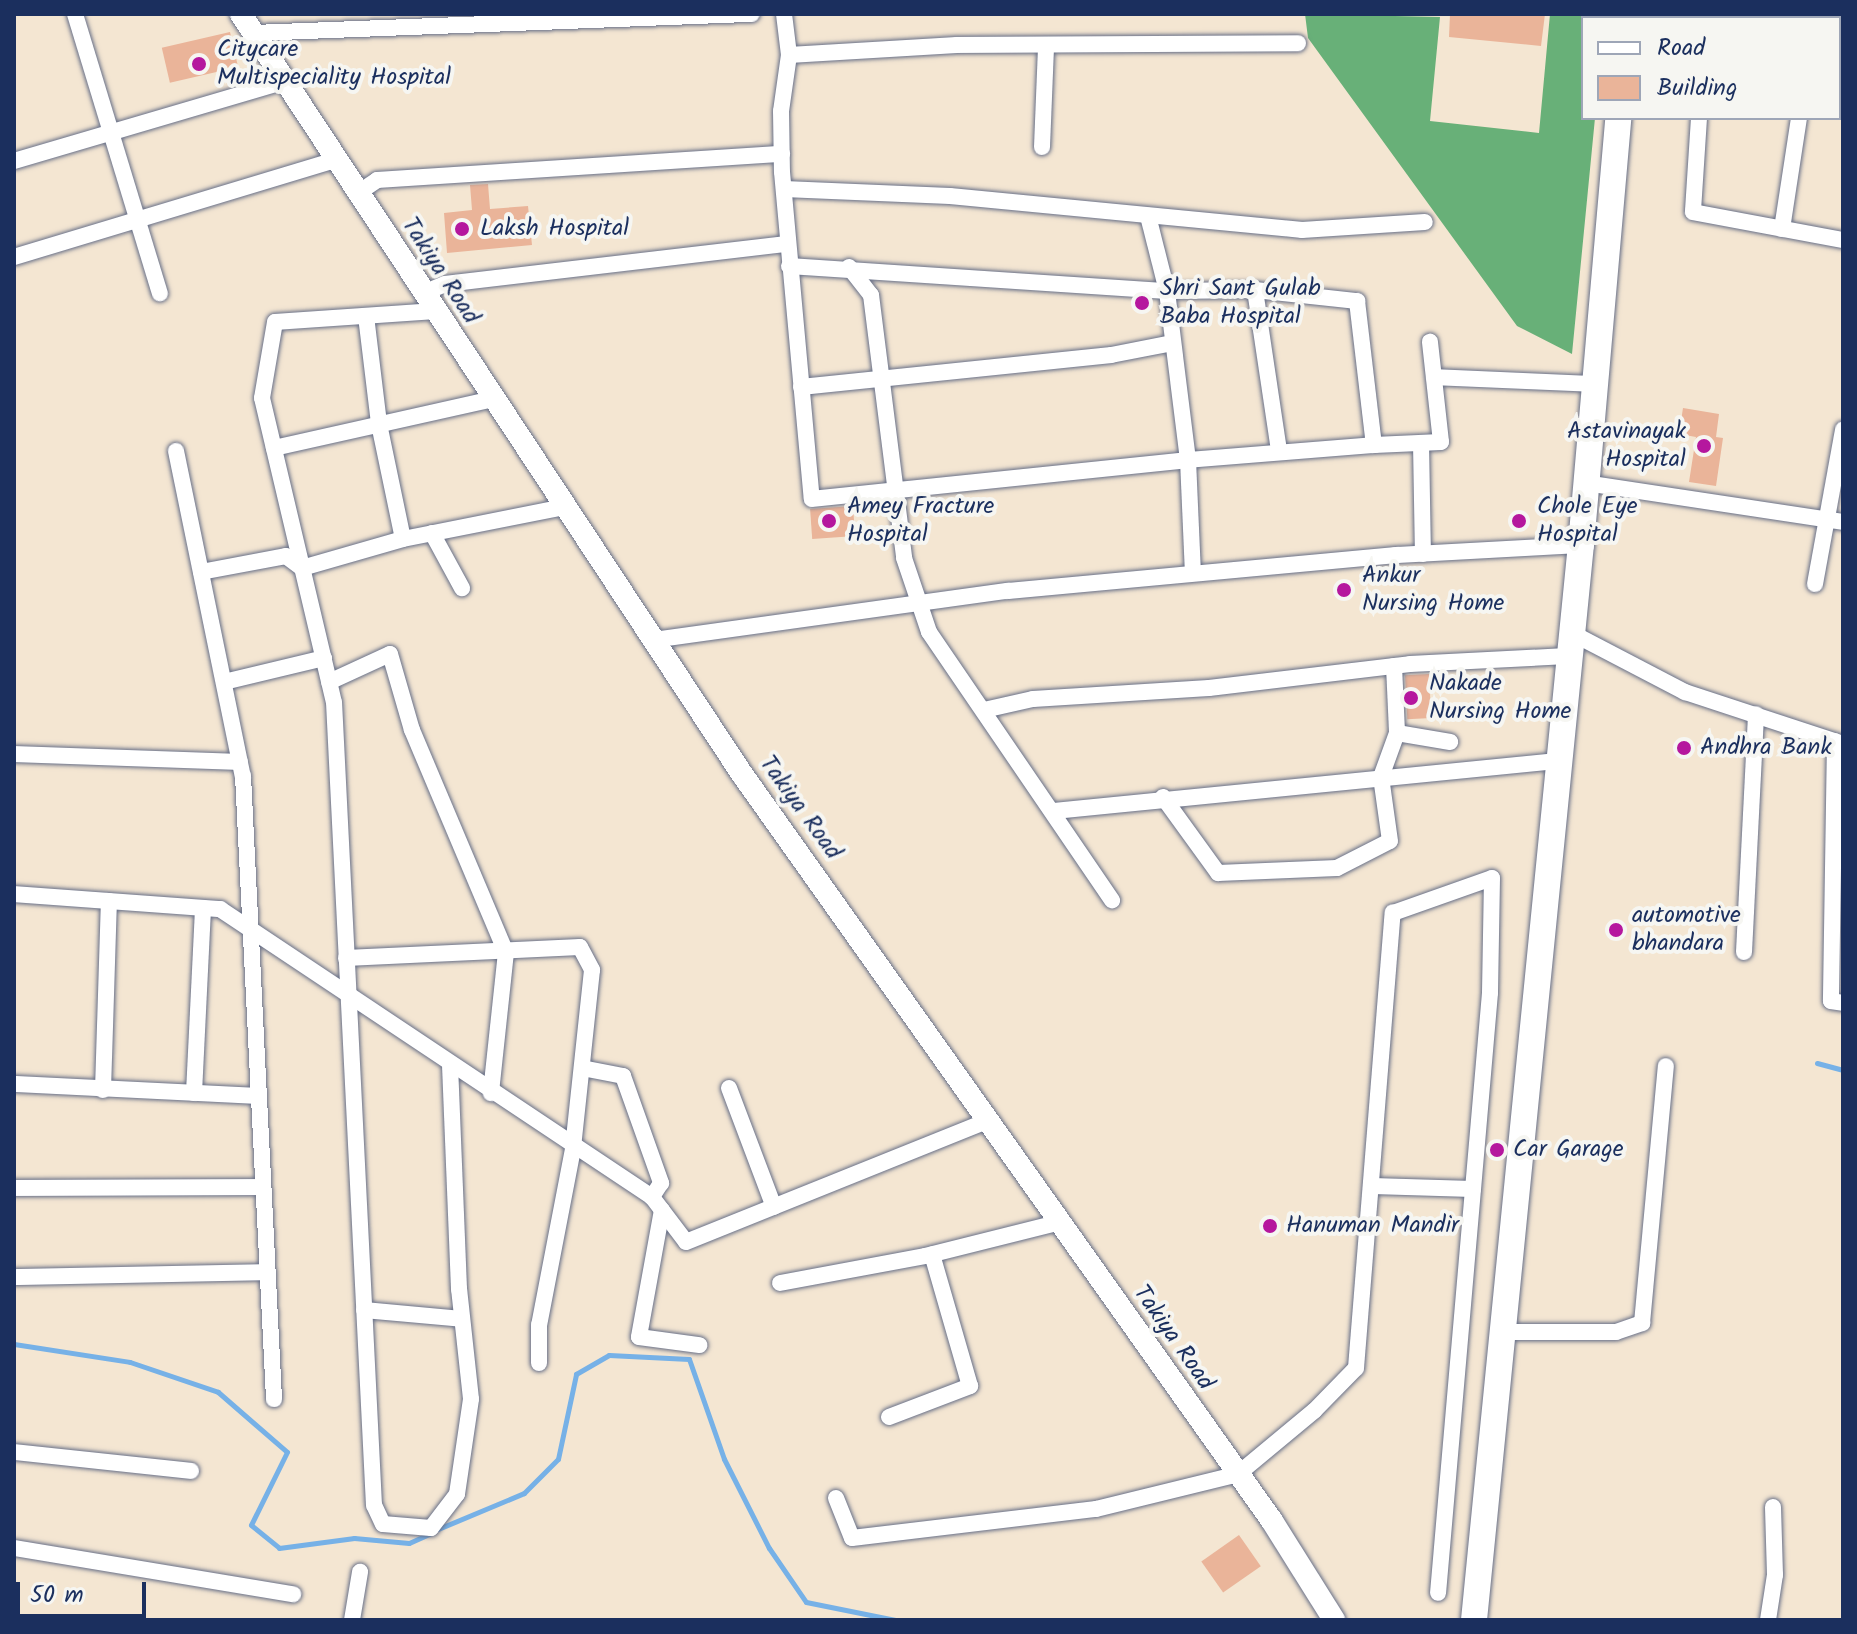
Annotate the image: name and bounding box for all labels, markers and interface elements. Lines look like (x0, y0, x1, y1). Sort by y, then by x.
legend (1581, 16, 1841, 120)
text: Road (1657, 29, 1705, 68)
place label: Citycare Multispeciality Hospital (217, 36, 451, 92)
marker: Citycare Multispeciality Hospital (188, 53, 210, 75)
text: Building (1657, 69, 1737, 108)
street label: Takiya Road (395, 212, 485, 330)
place label: Laksh Hospital (480, 215, 629, 243)
marker: Laksh Hospital (451, 218, 473, 240)
place label: Shri Sant Gulab Baba Hospital (1160, 275, 1321, 331)
marker: Shri Sant Gulab Baba Hospital (1131, 292, 1153, 314)
place label: Astavinayak Hospital (1567, 418, 1686, 474)
marker: Astavinayak Hospital (1693, 435, 1715, 457)
place label: Amey Fracture Hospital (847, 493, 994, 549)
place label: Chole Eye Hospital (1537, 493, 1638, 549)
marker: Amey Fracture Hospital (818, 510, 840, 532)
marker: Chole Eye Hospital (1508, 510, 1530, 532)
place label: Ankur Nursing Home (1362, 562, 1504, 618)
marker: Ankur Nursing Home (1333, 579, 1355, 601)
place label: Nakade Nursing Home (1429, 670, 1571, 726)
marker: Nakade Nursing Home (1400, 687, 1422, 709)
place label: Andhra Bank (1700, 734, 1832, 762)
marker: Andhra Bank (1675, 739, 1693, 757)
street label: Takiya Road (753, 750, 847, 866)
place label: automotive bhandara (1632, 902, 1741, 958)
marker: automotive bhandara (1607, 921, 1625, 939)
place label: Car Garage (1513, 1136, 1624, 1164)
marker: Car Garage (1488, 1141, 1506, 1159)
place label: Hanuman Mandir (1286, 1212, 1459, 1240)
marker: Hanuman Mandir (1261, 1217, 1279, 1235)
street label: Takiya Road (1126, 1280, 1220, 1396)
scale bar (20, 1566, 150, 1616)
text: 50 m (30, 1576, 84, 1615)

